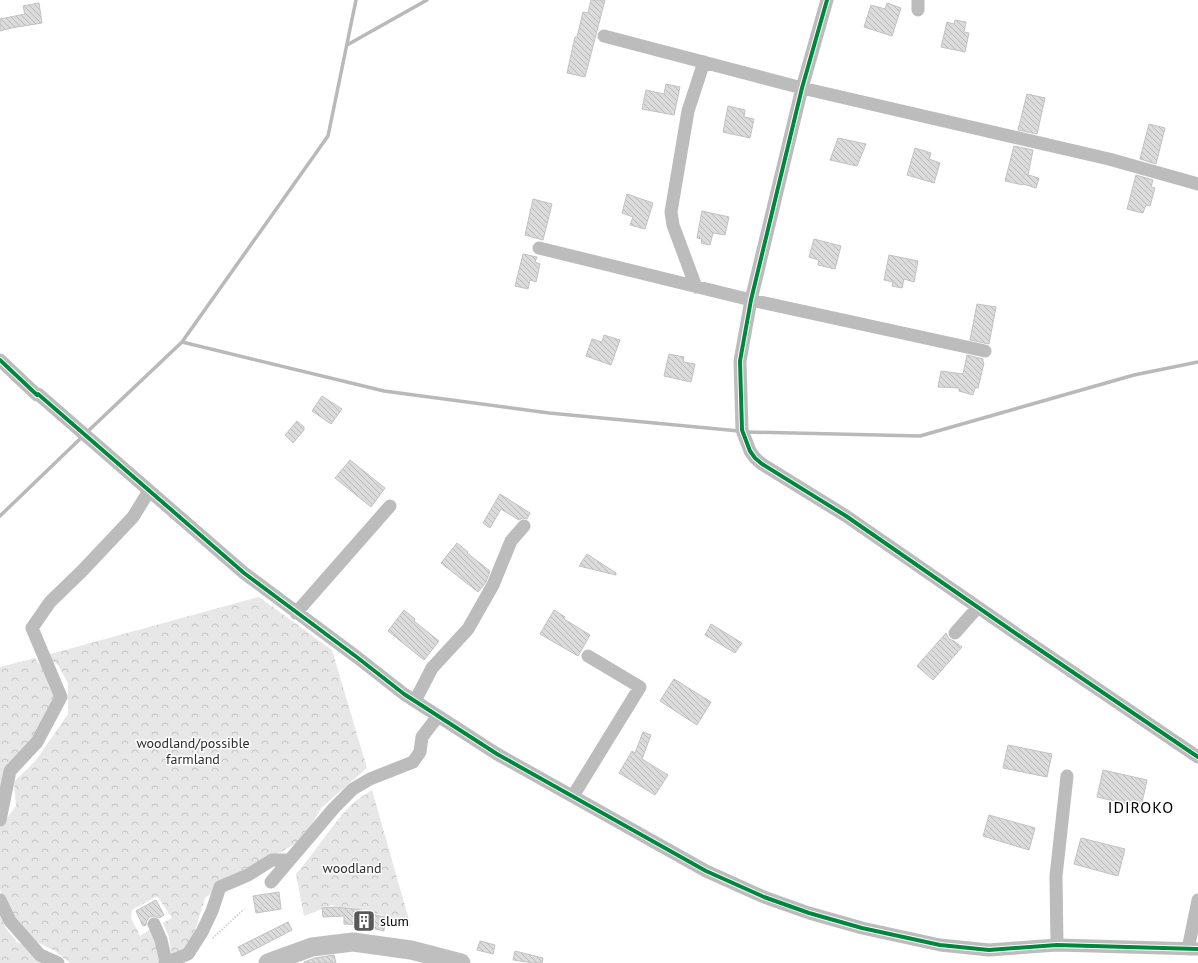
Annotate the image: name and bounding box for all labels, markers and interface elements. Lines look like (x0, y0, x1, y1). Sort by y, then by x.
park label: woodland/possible farmland (136, 734, 250, 768)
district label: IDIROKO (1108, 797, 1174, 817)
park label: woodland (323, 859, 381, 877)
building icon: slum (351, 908, 377, 934)
place label: slum (380, 912, 409, 930)

